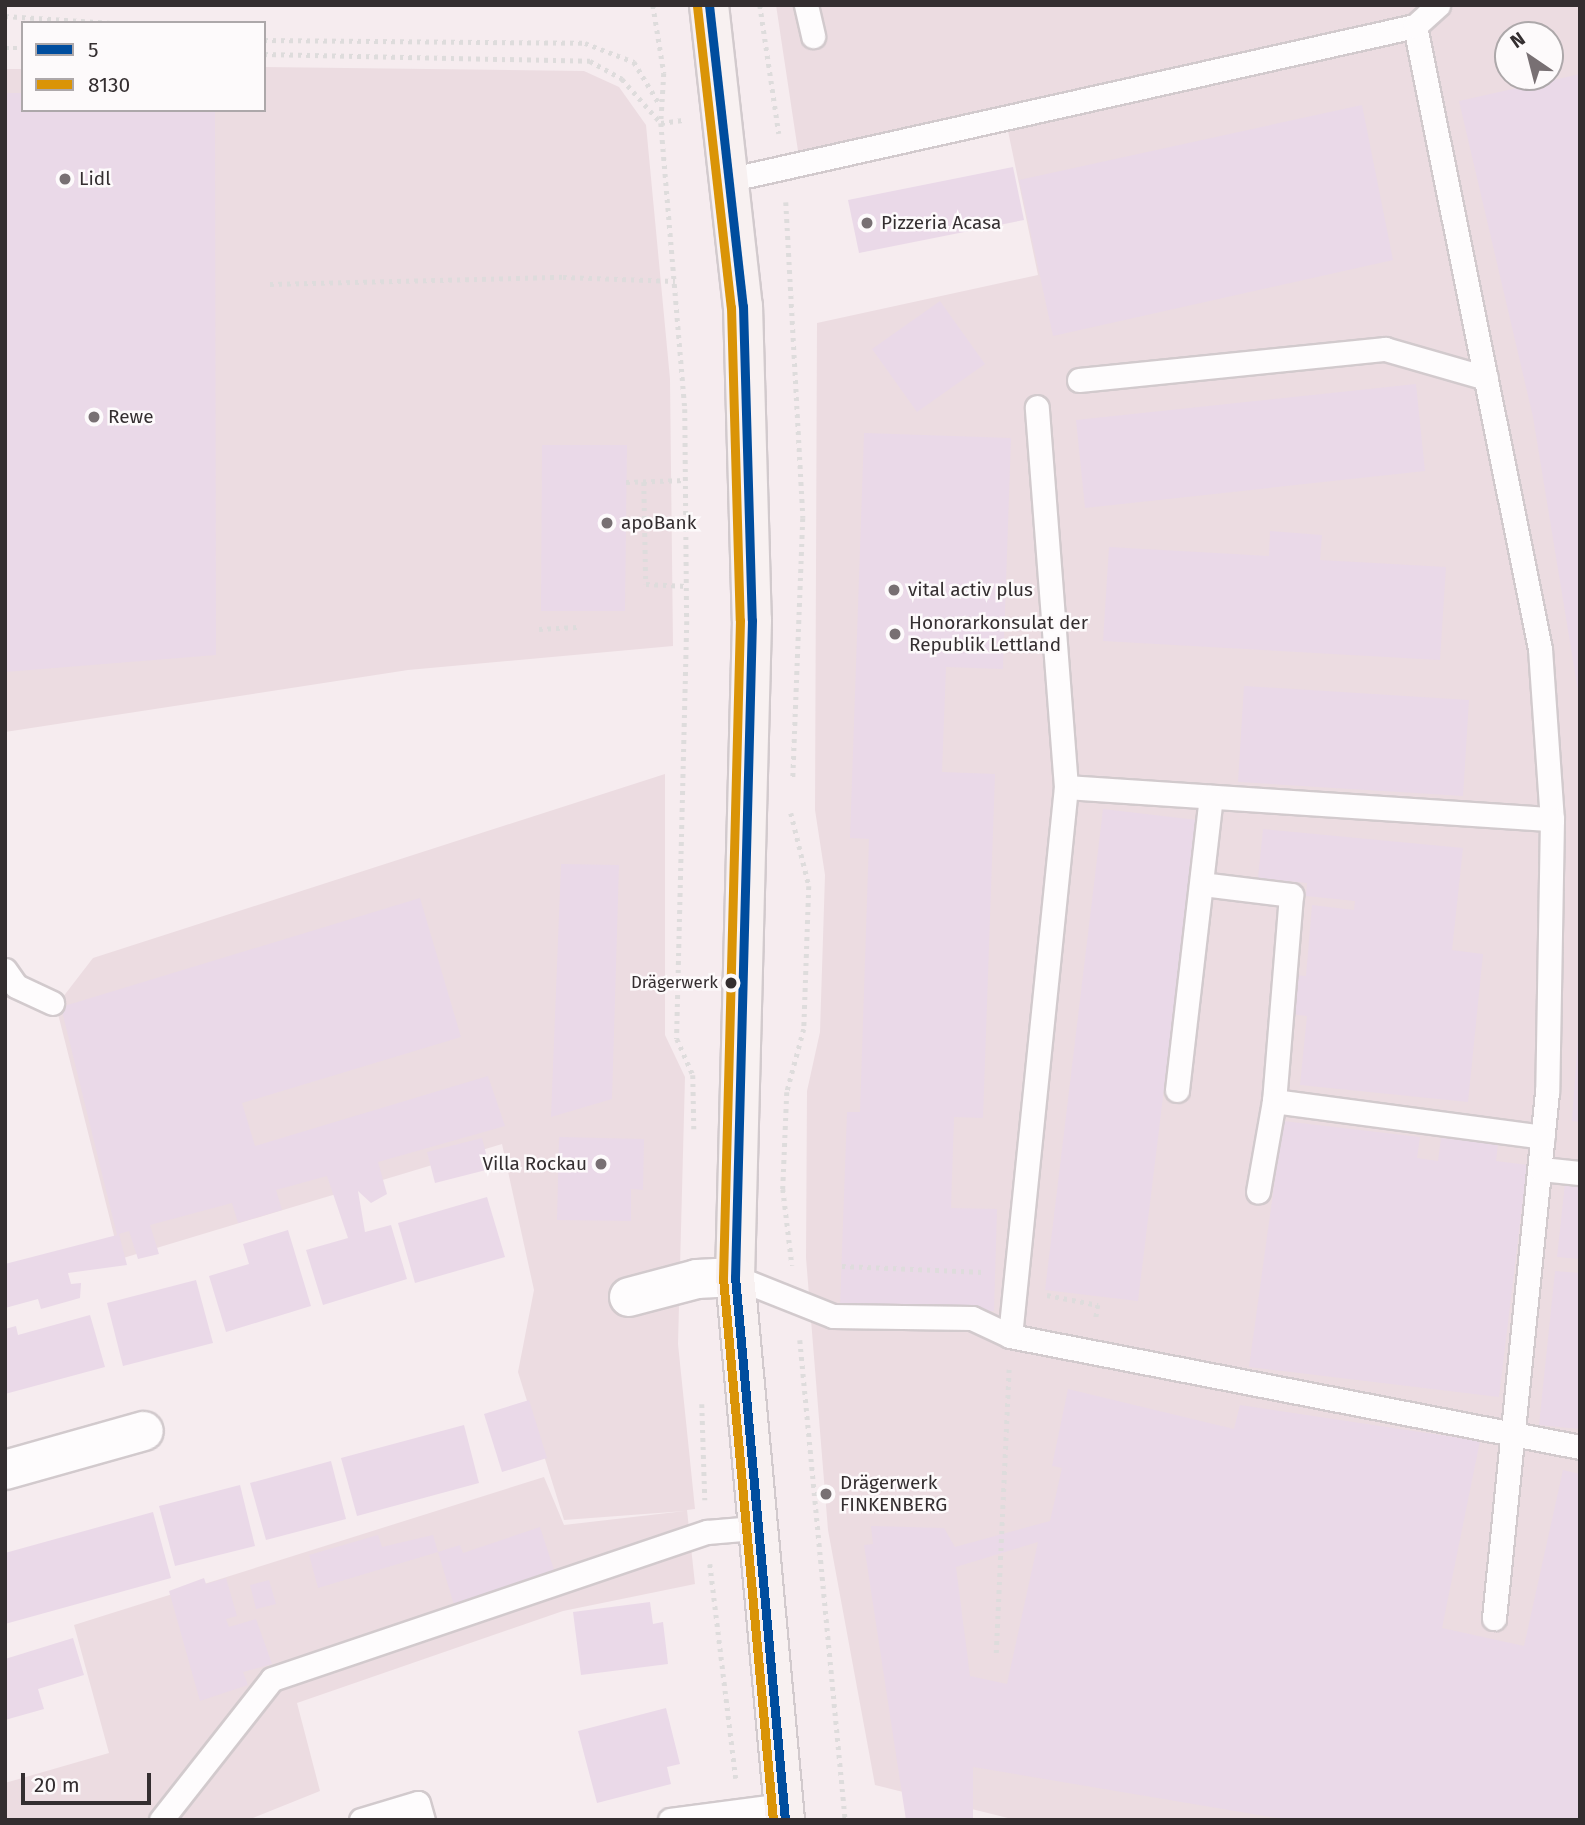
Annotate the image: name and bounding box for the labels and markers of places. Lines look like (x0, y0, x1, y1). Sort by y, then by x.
place label: Lidl (79, 168, 111, 190)
marker: Lidl (57, 171, 73, 187)
place label: Pizzeria Acasa (881, 212, 1001, 234)
marker: Pizzeria Acasa (859, 215, 875, 231)
place label: Rewe (108, 406, 154, 428)
marker: Rewe (86, 409, 102, 425)
place label: apoBank (621, 512, 696, 534)
marker: apoBank (599, 515, 615, 531)
place label: vital activ plus (908, 579, 1033, 601)
marker: vital activ plus (886, 582, 902, 598)
place label: Honorarkonsulat der Republik Lettland (909, 612, 1088, 656)
marker: Honorarkonsulat der Republik Lettland (887, 626, 903, 642)
place label: Drägerwerk (631, 973, 718, 993)
marker: Drägerwerk (724, 976, 738, 990)
place label: Villa Rockau (482, 1153, 587, 1175)
marker: Villa Rockau (593, 1156, 609, 1172)
place label: Drägerwerk FINKENBERG (840, 1472, 947, 1516)
marker: Drägerwerk FINKENBERG (818, 1486, 834, 1502)

